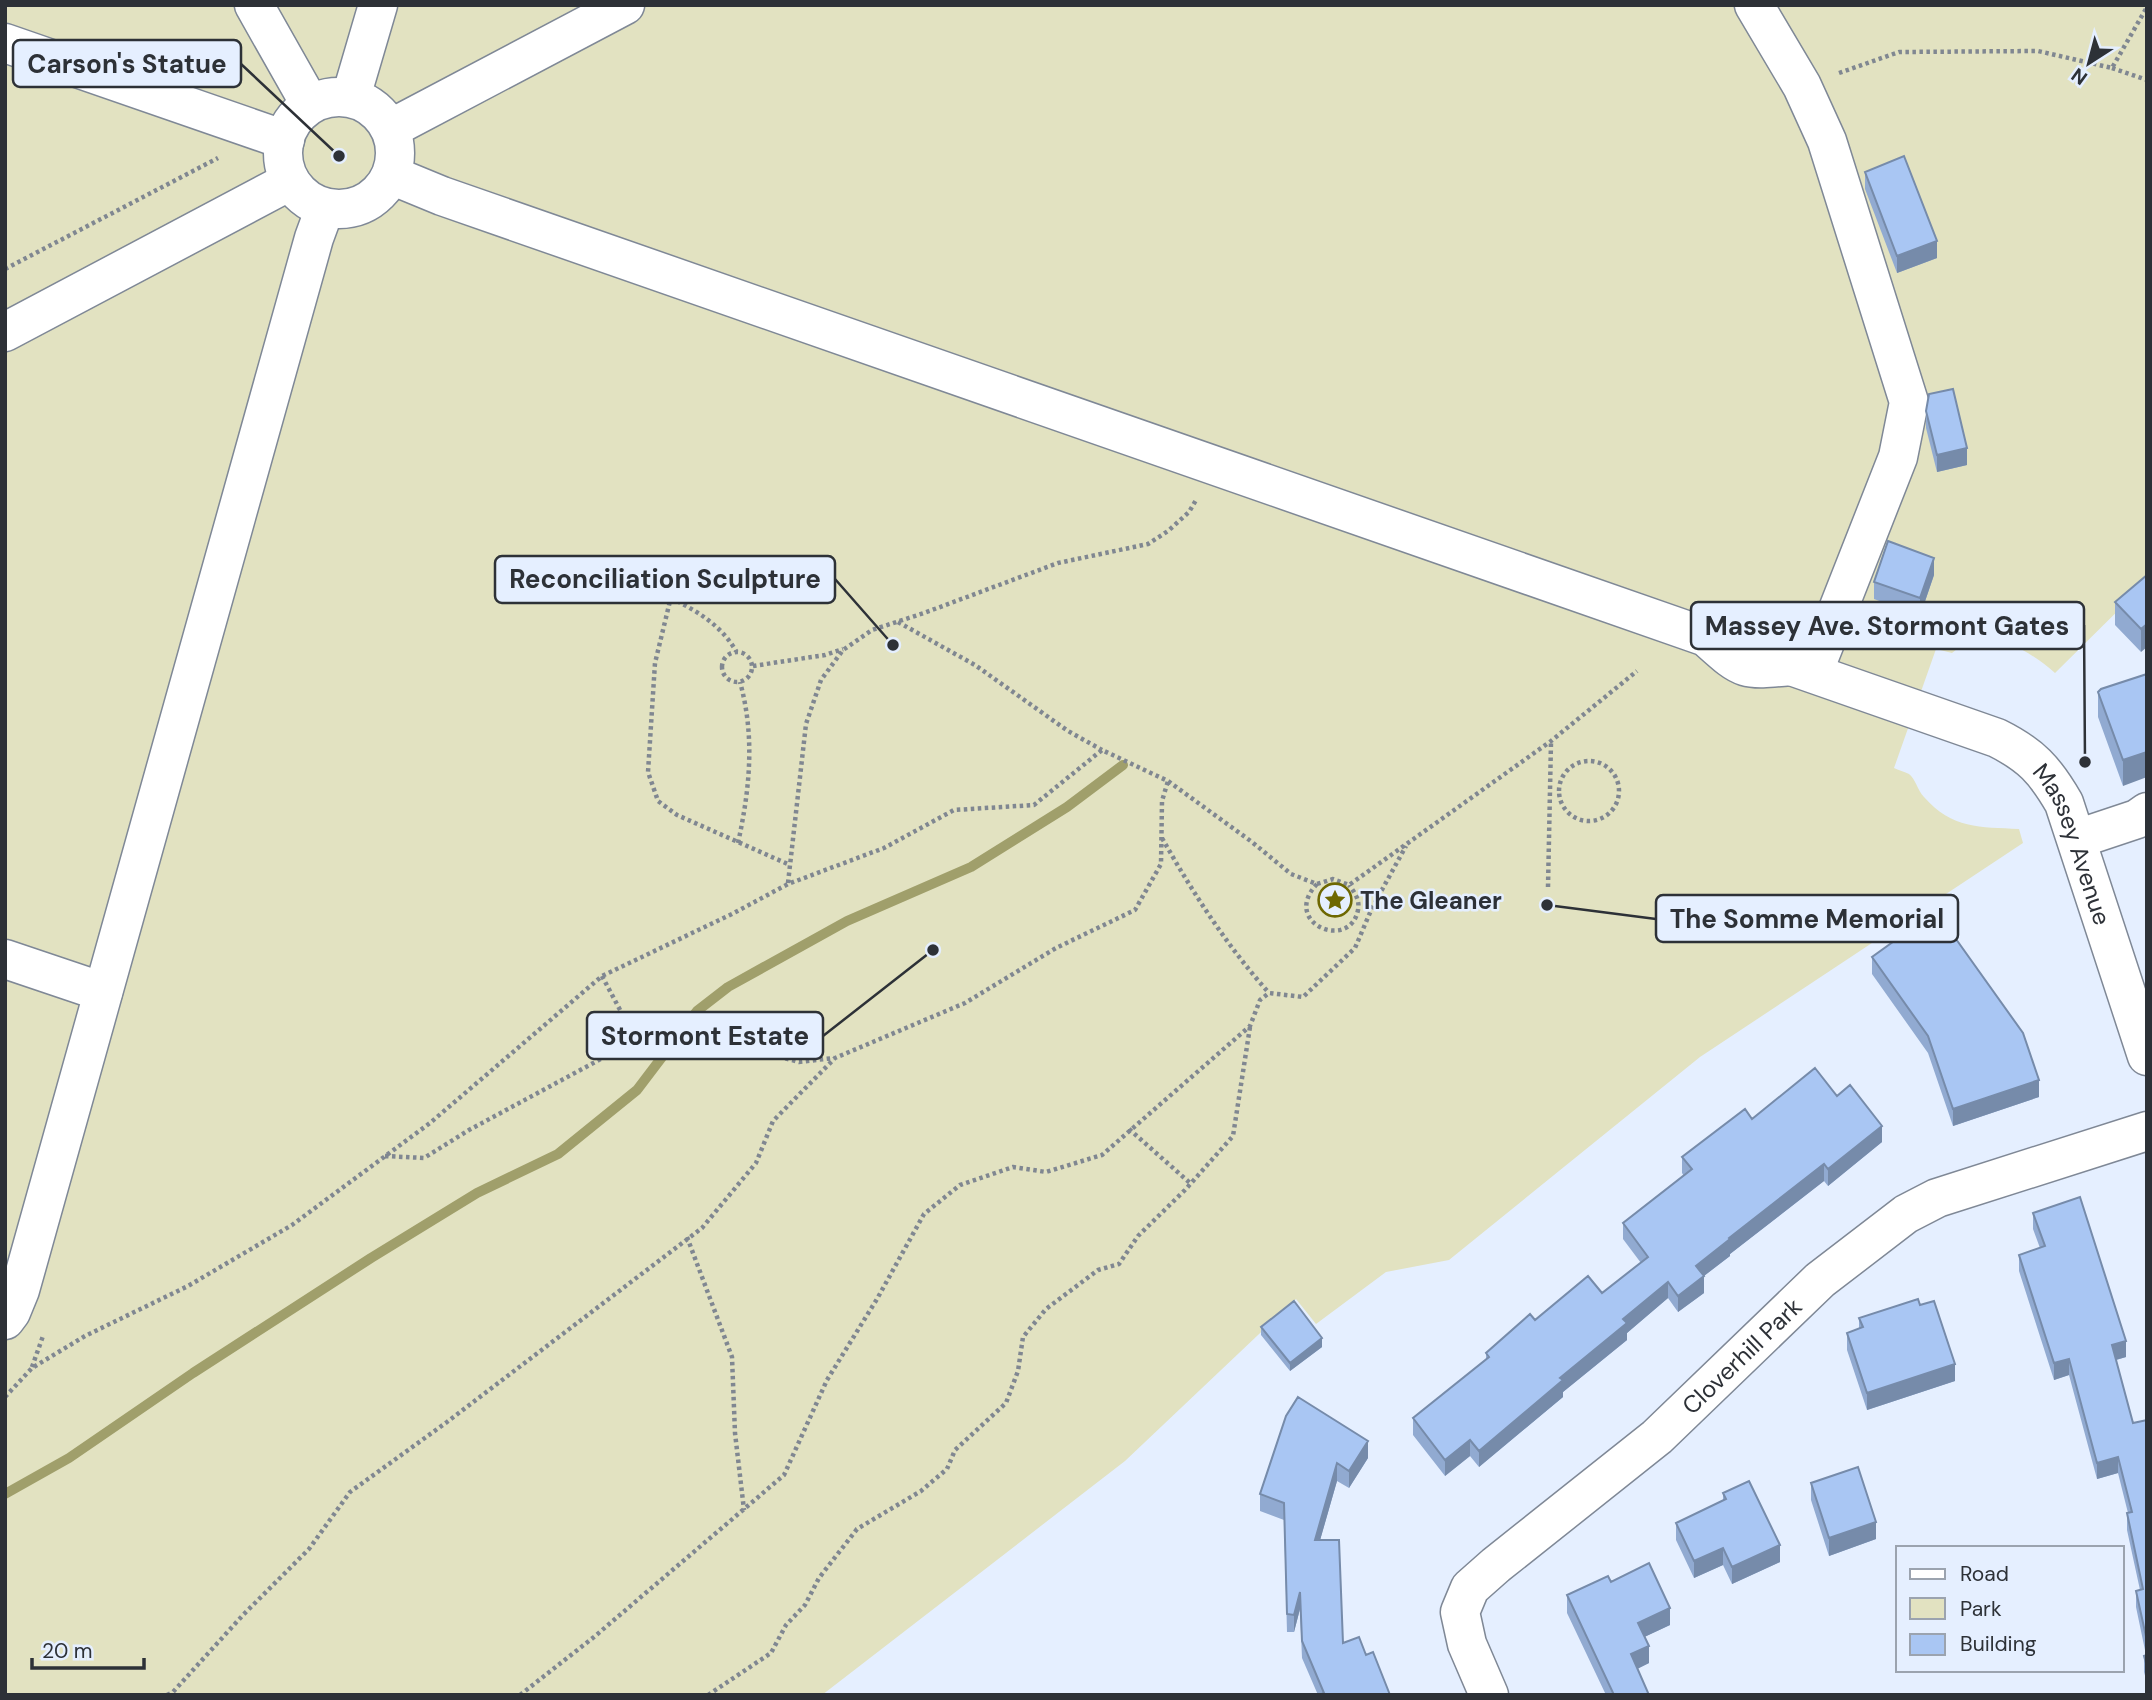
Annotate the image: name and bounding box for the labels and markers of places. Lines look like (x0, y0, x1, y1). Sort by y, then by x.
callout: Carson's Statue (13, 40, 241, 87)
callout: Reconciliation Sculpture (495, 556, 835, 603)
callout: Massey Ave. Stormont Gates (1691, 602, 2084, 649)
place icon: The Gleaner (1316, 881, 1354, 919)
place label: The Gleaner (1360, 885, 1502, 916)
callout: The Somme Memorial (1656, 895, 1958, 942)
callout: Stormont Estate (587, 1012, 823, 1059)

